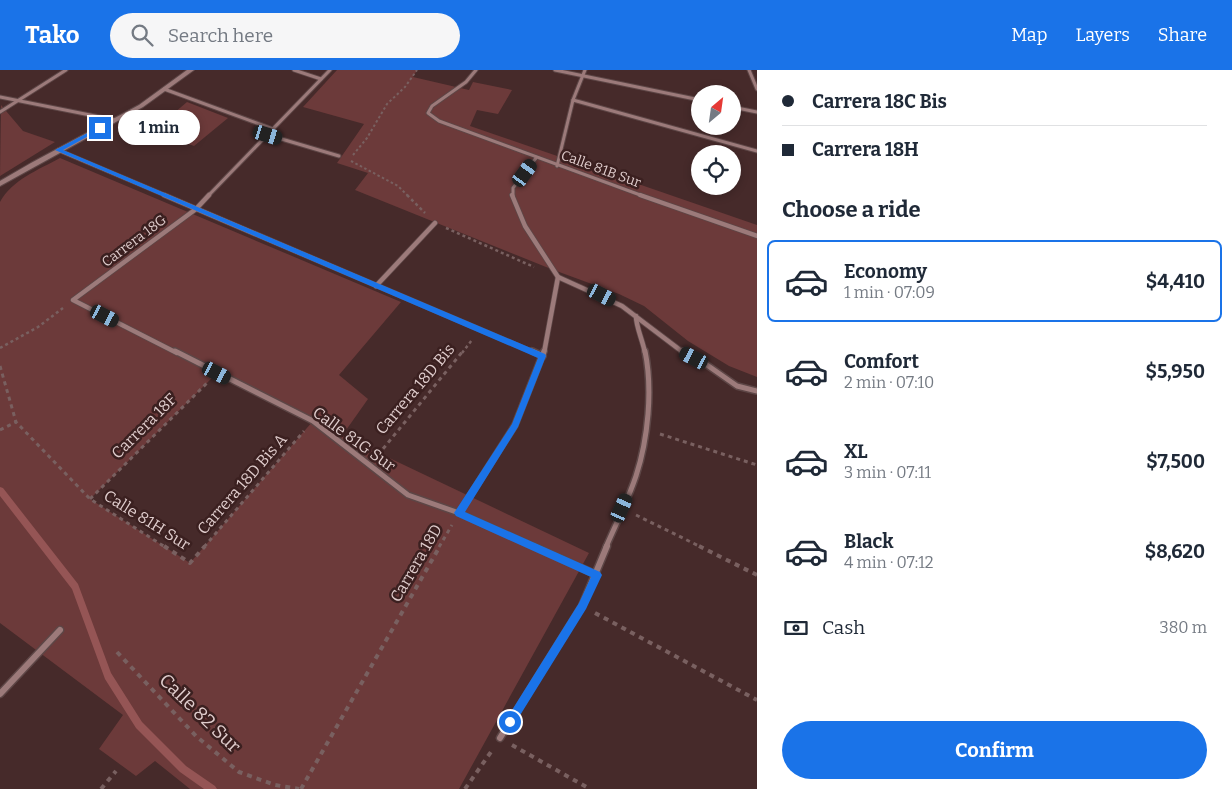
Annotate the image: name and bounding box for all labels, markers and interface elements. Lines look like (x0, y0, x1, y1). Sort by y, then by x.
search box (110, 13, 460, 58)
text: Tako (25, 21, 80, 49)
icon: search (128, 21, 156, 49)
text: Search here (168, 24, 273, 47)
text: Map (1011, 24, 1047, 46)
text: Layers (1075, 24, 1130, 46)
text: Share (1158, 24, 1207, 46)
north arrow (691, 85, 741, 135)
map controls (691, 85, 741, 195)
text: Carrera 18C Bis (812, 90, 947, 113)
callout: 1 min (118, 110, 200, 146)
route end (89, 117, 111, 139)
text: 1 min (139, 118, 179, 137)
car (251, 123, 284, 147)
text: Carrera 18H (812, 138, 919, 161)
button: locate (691, 145, 741, 195)
street label: Calle 81B Sur (559, 147, 643, 191)
car (510, 156, 539, 190)
text: Choose a ride (782, 196, 921, 223)
street label: Carrera 18G (98, 211, 170, 271)
icon: car (784, 259, 829, 304)
text: Economy (844, 260, 927, 283)
text: $4,410 (1146, 270, 1205, 293)
car (585, 282, 618, 308)
text: 1 min · 07:09 (844, 283, 935, 302)
car (88, 303, 121, 329)
street label: Carrera 18D Bis (372, 340, 458, 438)
car (677, 345, 710, 371)
icon: car (784, 349, 829, 394)
text: Comfort (844, 350, 919, 373)
car (200, 360, 233, 386)
text: $5,950 (1145, 360, 1205, 383)
text: 2 min · 07:10 (844, 373, 934, 392)
street label: Carrera 18F (107, 389, 181, 463)
street label: Calle 81G Sur (309, 403, 399, 475)
street label: Carrera 18D Bis A (193, 429, 291, 538)
icon: car (784, 439, 829, 484)
text: XL (844, 440, 868, 463)
text: $7,500 (1146, 450, 1205, 473)
text: 3 min · 07:11 (844, 463, 931, 482)
street label: Calle 81H Sur (100, 486, 194, 554)
car (609, 491, 634, 525)
street label: Carrera 18D (386, 521, 446, 605)
icon: car (784, 529, 829, 574)
text: Black (844, 530, 894, 553)
text: $8,620 (1145, 540, 1205, 563)
text: 4 min · 07:12 (844, 553, 933, 572)
icon: cash (782, 614, 810, 642)
text: Cash (822, 616, 865, 639)
text: 380 m (1160, 618, 1207, 637)
street label: Calle 82 Sur (155, 669, 246, 758)
route start (499, 711, 521, 733)
button: Confirm (782, 721, 1207, 779)

